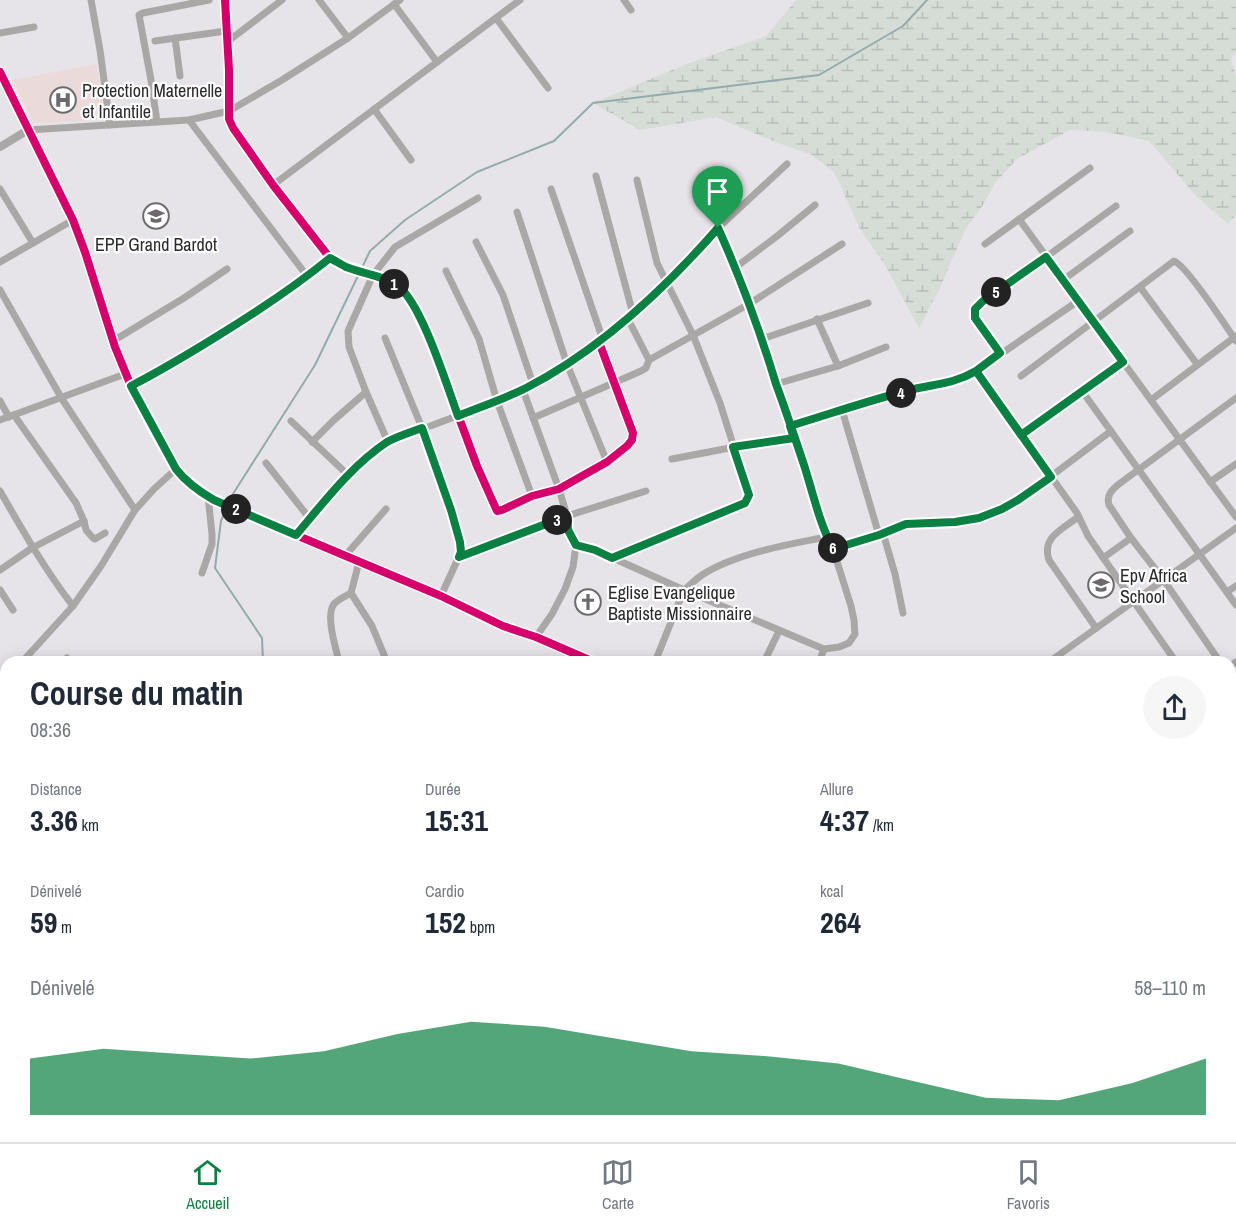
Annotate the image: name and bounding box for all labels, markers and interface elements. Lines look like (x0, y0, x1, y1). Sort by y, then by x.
place label: Protection Maternelle et Infantile (82, 78, 222, 124)
hospital icon: Protection Maternelle et Infantile (48, 85, 78, 115)
pin (692, 166, 743, 228)
icon: arrive (701, 175, 734, 208)
school or university icon: EPP Grand Bardot (141, 201, 171, 231)
place label: EPP Grand Bardot (95, 232, 217, 257)
pin: 1 (379, 269, 409, 299)
text: 1 (390, 273, 398, 295)
pin: 5 (981, 277, 1011, 307)
text: 5 (992, 281, 1000, 303)
pin: 4 (886, 378, 916, 408)
text: 4 (897, 382, 905, 404)
pin: 2 (221, 494, 251, 524)
text: 2 (232, 498, 240, 520)
pin: 3 (542, 505, 572, 535)
text: 3 (553, 509, 561, 531)
pin: 6 (818, 533, 848, 563)
text: 6 (829, 537, 837, 559)
place label: Epv Africa School (1120, 563, 1187, 609)
school or university icon: Epv Africa School (1086, 570, 1116, 600)
place label: Eglise Evangelique Baptiste Missionnaire (608, 580, 752, 626)
church icon: Eglise Evangelique Baptiste Missionnaire (573, 587, 603, 617)
text: Course du matin (30, 671, 244, 715)
button: share (1143, 676, 1206, 739)
text: 08:36 (30, 716, 71, 743)
text: Distance (30, 778, 82, 800)
text: Durée (425, 778, 461, 800)
text: Allure (820, 778, 854, 800)
text: 3.36 (30, 800, 78, 840)
text: 15:31 (425, 800, 488, 840)
text: 4:37 (820, 800, 869, 840)
text: km (78, 814, 99, 836)
text: /km (869, 814, 894, 836)
text: Dénivelé (30, 880, 82, 902)
text: Cardio (425, 880, 464, 902)
text: kcal (820, 880, 843, 902)
text: 59 (30, 902, 57, 942)
text: 152 (425, 902, 466, 942)
text: 264 (820, 902, 861, 942)
text: m (57, 916, 72, 938)
text: bpm (466, 916, 495, 938)
text: Dénivelé (30, 974, 95, 1001)
text: 58–110 m (1134, 974, 1206, 1001)
tab: Accueil (186, 1156, 229, 1214)
tab: Carte (601, 1156, 634, 1214)
tab: Favoris (1007, 1156, 1050, 1214)

